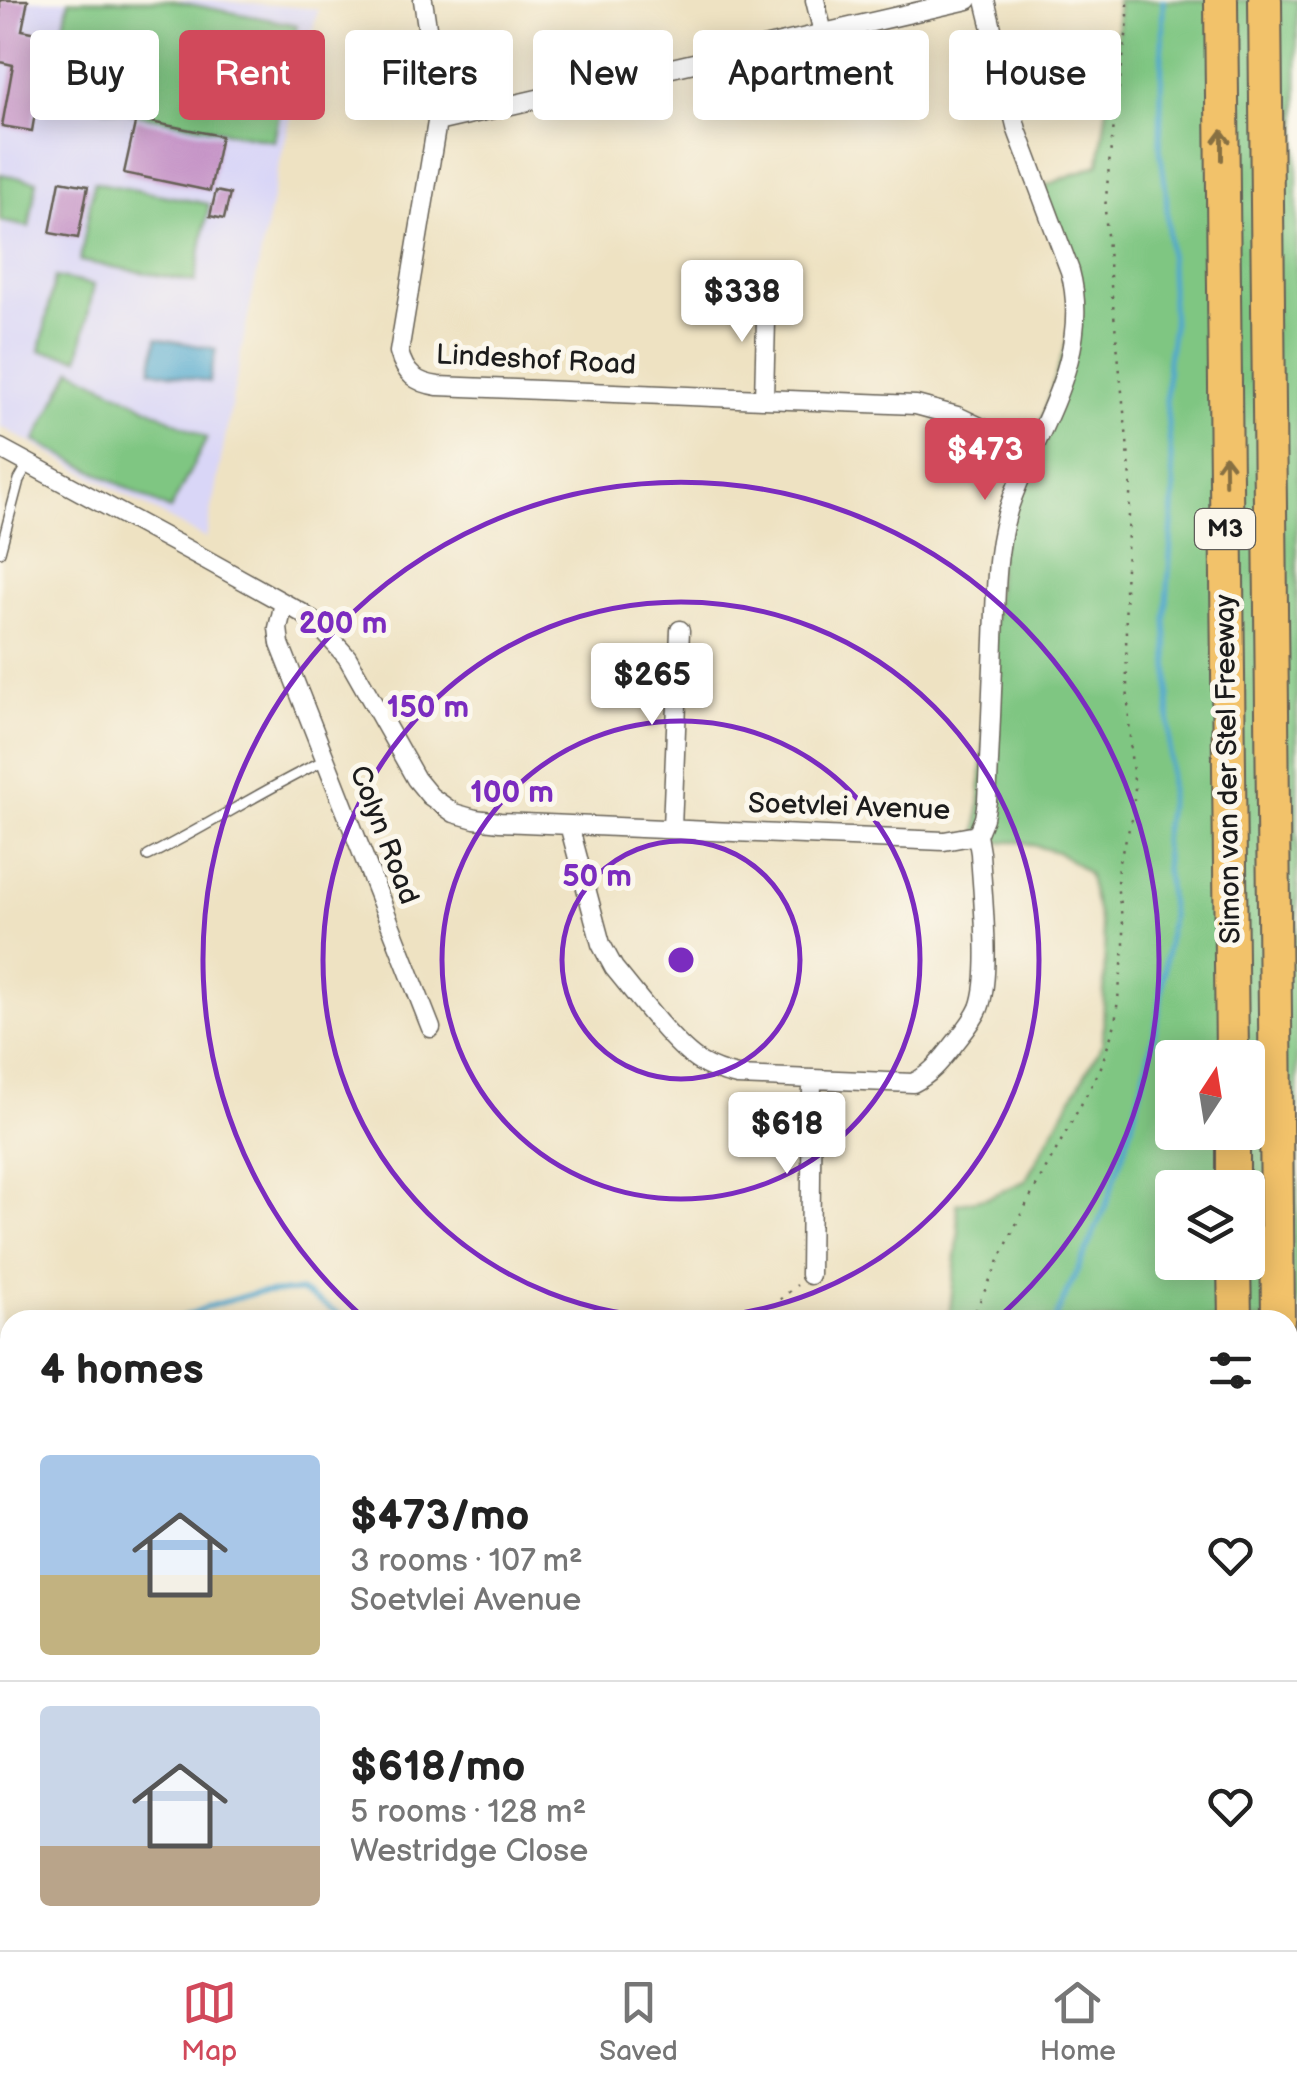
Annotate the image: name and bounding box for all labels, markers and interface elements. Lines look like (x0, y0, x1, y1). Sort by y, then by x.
chip: Buy (30, 30, 159, 120)
chip: Rent (179, 30, 325, 120)
chip: Filters (345, 30, 513, 120)
chip: New (533, 30, 673, 120)
chip: Apartment (693, 30, 929, 120)
chip: House (949, 30, 1121, 120)
one-way arrow (1212, 130, 1232, 162)
pin: $338 (683, 260, 801, 345)
text: $338 (703, 273, 781, 312)
street label: Lindeshof Road (435, 338, 637, 382)
pin: $473 (926, 418, 1044, 503)
text: $473 (947, 431, 1023, 470)
one-way arrow (1216, 455, 1234, 488)
road number: M3 (1195, 509, 1255, 549)
street label: Simon van der Stel Freeway (1208, 594, 1248, 944)
text: 200 m (299, 606, 387, 642)
pin: $265 (593, 643, 711, 728)
text: $265 (613, 656, 691, 695)
text: 150 m (387, 690, 469, 726)
street label: Colyn Road (342, 761, 426, 909)
text: 100 m (470, 775, 554, 811)
street label: Soetvlei Avenue (747, 787, 951, 827)
text: 50 m (562, 859, 632, 895)
centre of rings (663, 942, 699, 978)
north arrow (1155, 1040, 1265, 1150)
map controls (1155, 1040, 1265, 1280)
pin: $618 (728, 1092, 846, 1177)
text: $618 (750, 1105, 824, 1144)
button: layers (1155, 1170, 1265, 1280)
icon: filters (1203, 1343, 1258, 1398)
text: 4 homes (40, 1345, 204, 1396)
text: $473/mo (350, 1491, 530, 1542)
icon: home (120, 1495, 240, 1615)
icon: heart (1203, 1528, 1258, 1583)
text: 3 rooms · 107 m² (350, 1542, 583, 1581)
text: Soetvlei Avenue (350, 1581, 581, 1620)
text: $618/mo (350, 1742, 525, 1793)
icon: home (120, 1746, 240, 1866)
icon: heart (1203, 1779, 1258, 1834)
text: 5 rooms · 128 m² (350, 1793, 586, 1832)
text: Westridge Close (350, 1832, 588, 1871)
tab: Map (181, 1975, 237, 2068)
tab: Saved (599, 1975, 678, 2068)
tab: Home (1040, 1975, 1116, 2068)

